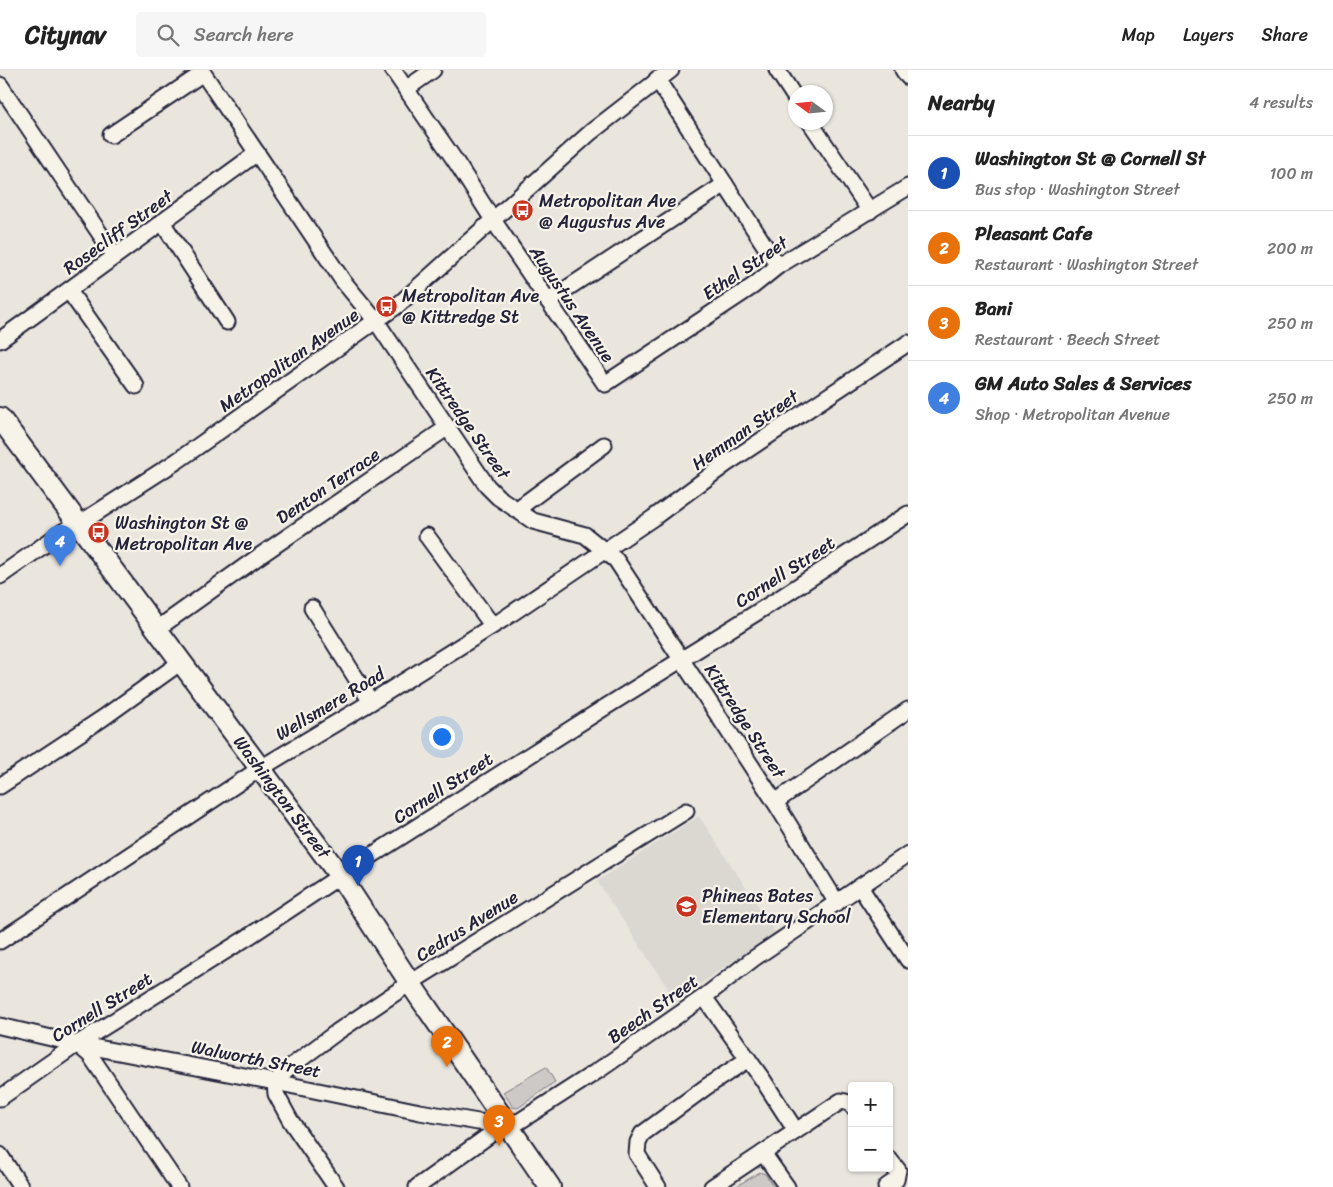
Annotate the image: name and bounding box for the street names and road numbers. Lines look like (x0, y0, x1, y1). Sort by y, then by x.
street label: Rosecliff Street (56, 181, 180, 283)
street label: Ethel Street (695, 227, 795, 309)
street label: Augustus Avenue (520, 238, 623, 370)
street label: Metropolitan Avenue (212, 299, 366, 421)
street label: Kittredge Street (417, 360, 519, 487)
street label: Hemman Street (685, 381, 806, 479)
street label: Denton Terrace (269, 439, 387, 533)
street label: Cornell Street (728, 527, 842, 617)
street label: Kittredge Street (696, 657, 795, 786)
street label: Wellsmere Road (269, 658, 392, 749)
street label: Washington Street (225, 728, 340, 866)
street label: Cornell Street (386, 743, 500, 833)
street label: Cedrus Avenue (409, 882, 525, 970)
street label: Cornell Street (45, 963, 159, 1051)
street label: Beech Street (601, 966, 705, 1052)
street label: Walworth Street (189, 1031, 324, 1087)

